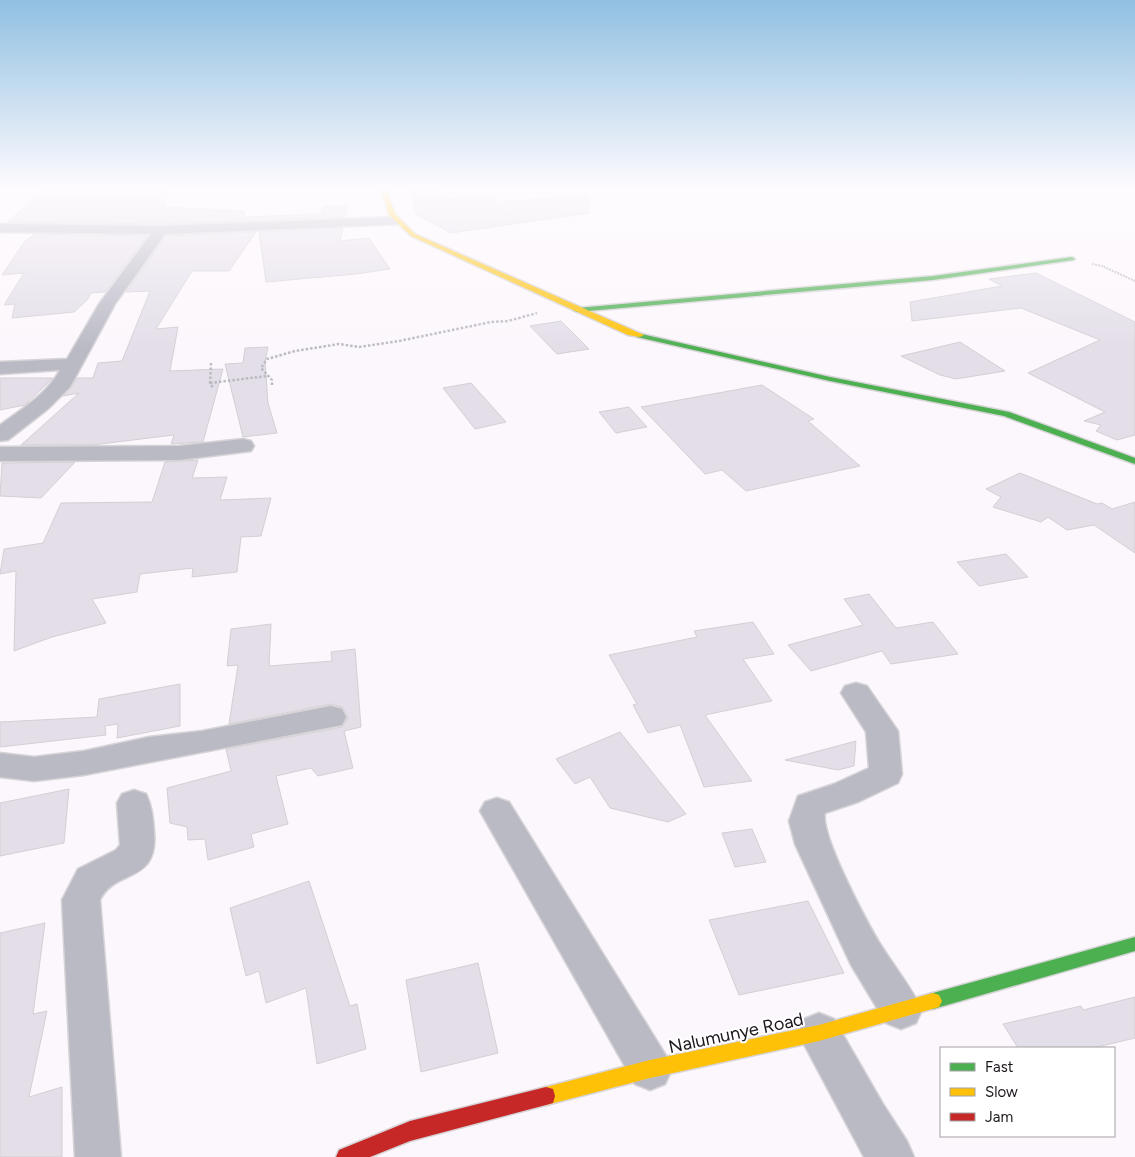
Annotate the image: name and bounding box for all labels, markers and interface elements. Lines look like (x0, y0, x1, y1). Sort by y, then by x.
street label: Nalumunye Road (667, 1008, 805, 1058)
legend (940, 1047, 1115, 1137)
text: Fast (985, 1058, 1014, 1076)
text: Slow (985, 1083, 1018, 1101)
text: Jam (985, 1108, 1013, 1126)

